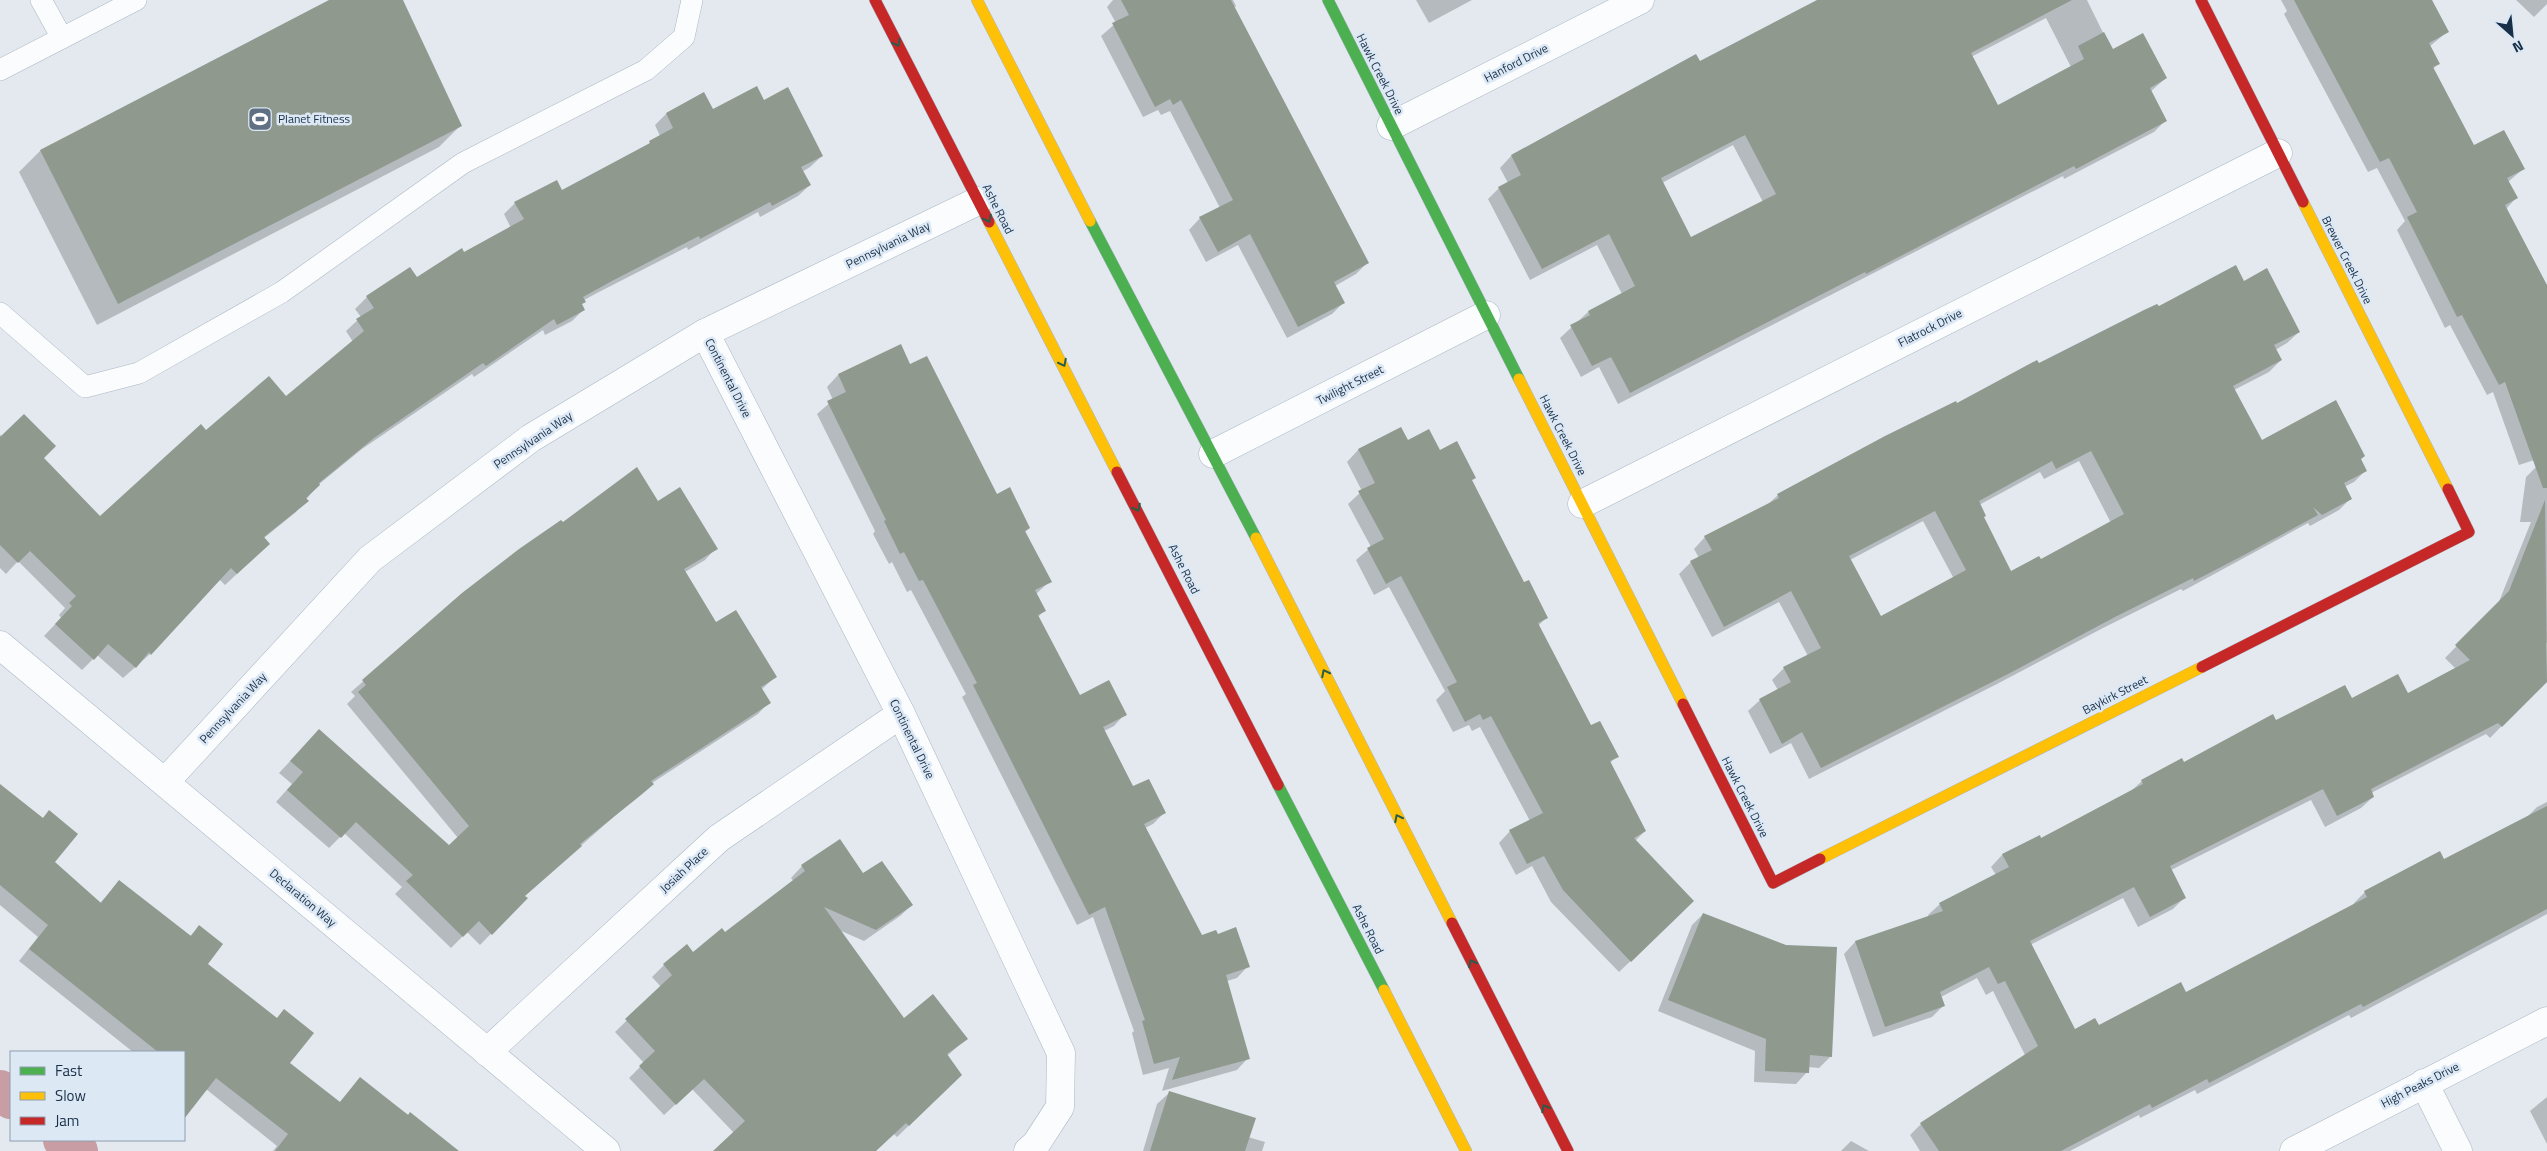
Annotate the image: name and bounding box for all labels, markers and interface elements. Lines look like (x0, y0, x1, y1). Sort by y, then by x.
north arrow (2487, 10, 2537, 60)
street label: Hawk Creek Drive (1352, 30, 1409, 118)
text: N (2509, 35, 2527, 59)
one-way arrow (891, 38, 901, 47)
street label: Hanford Drive (1480, 38, 1551, 87)
sports icon: Planet Fitness (247, 106, 273, 132)
place label: Planet Fitness (278, 109, 350, 128)
street label: Ashe Road (978, 180, 1019, 237)
street label: Brewer Creek Drive (2317, 212, 2378, 307)
one-way arrow (982, 214, 992, 223)
street label: Pennsylvania Way (842, 216, 933, 273)
street label: Flatrock Drive (1894, 303, 1965, 352)
street label: Continental Drive (700, 335, 757, 421)
one-way arrow (1056, 358, 1066, 367)
street label: Twilight Street (1313, 359, 1387, 410)
street label: Hawk Creek Drive (1535, 391, 1592, 479)
street label: Pennsylvania Way (489, 406, 576, 473)
one-way arrow (1131, 502, 1141, 511)
street label: Ashe Road (1164, 540, 1205, 597)
street label: Pennsylvania Way (194, 668, 271, 748)
one-way arrow (1321, 669, 1331, 678)
street label: Baykirk Street (2079, 670, 2151, 719)
street label: Continental Drive (885, 696, 940, 782)
street label: Hawk Creek Drive (1717, 753, 1774, 841)
one-way arrow (1394, 814, 1404, 823)
street label: Josiah Place (655, 842, 712, 897)
street label: Declaration Way (266, 864, 341, 932)
street label: Ashe Road (1348, 900, 1389, 957)
one-way arrow (1468, 959, 1478, 968)
legend (10, 1051, 185, 1141)
street label: High Peaks Drive (2377, 1057, 2462, 1112)
text: Fast (55, 1059, 83, 1082)
text: Slow (55, 1084, 86, 1107)
one-way arrow (1541, 1104, 1551, 1113)
text: Jam (55, 1109, 79, 1132)

